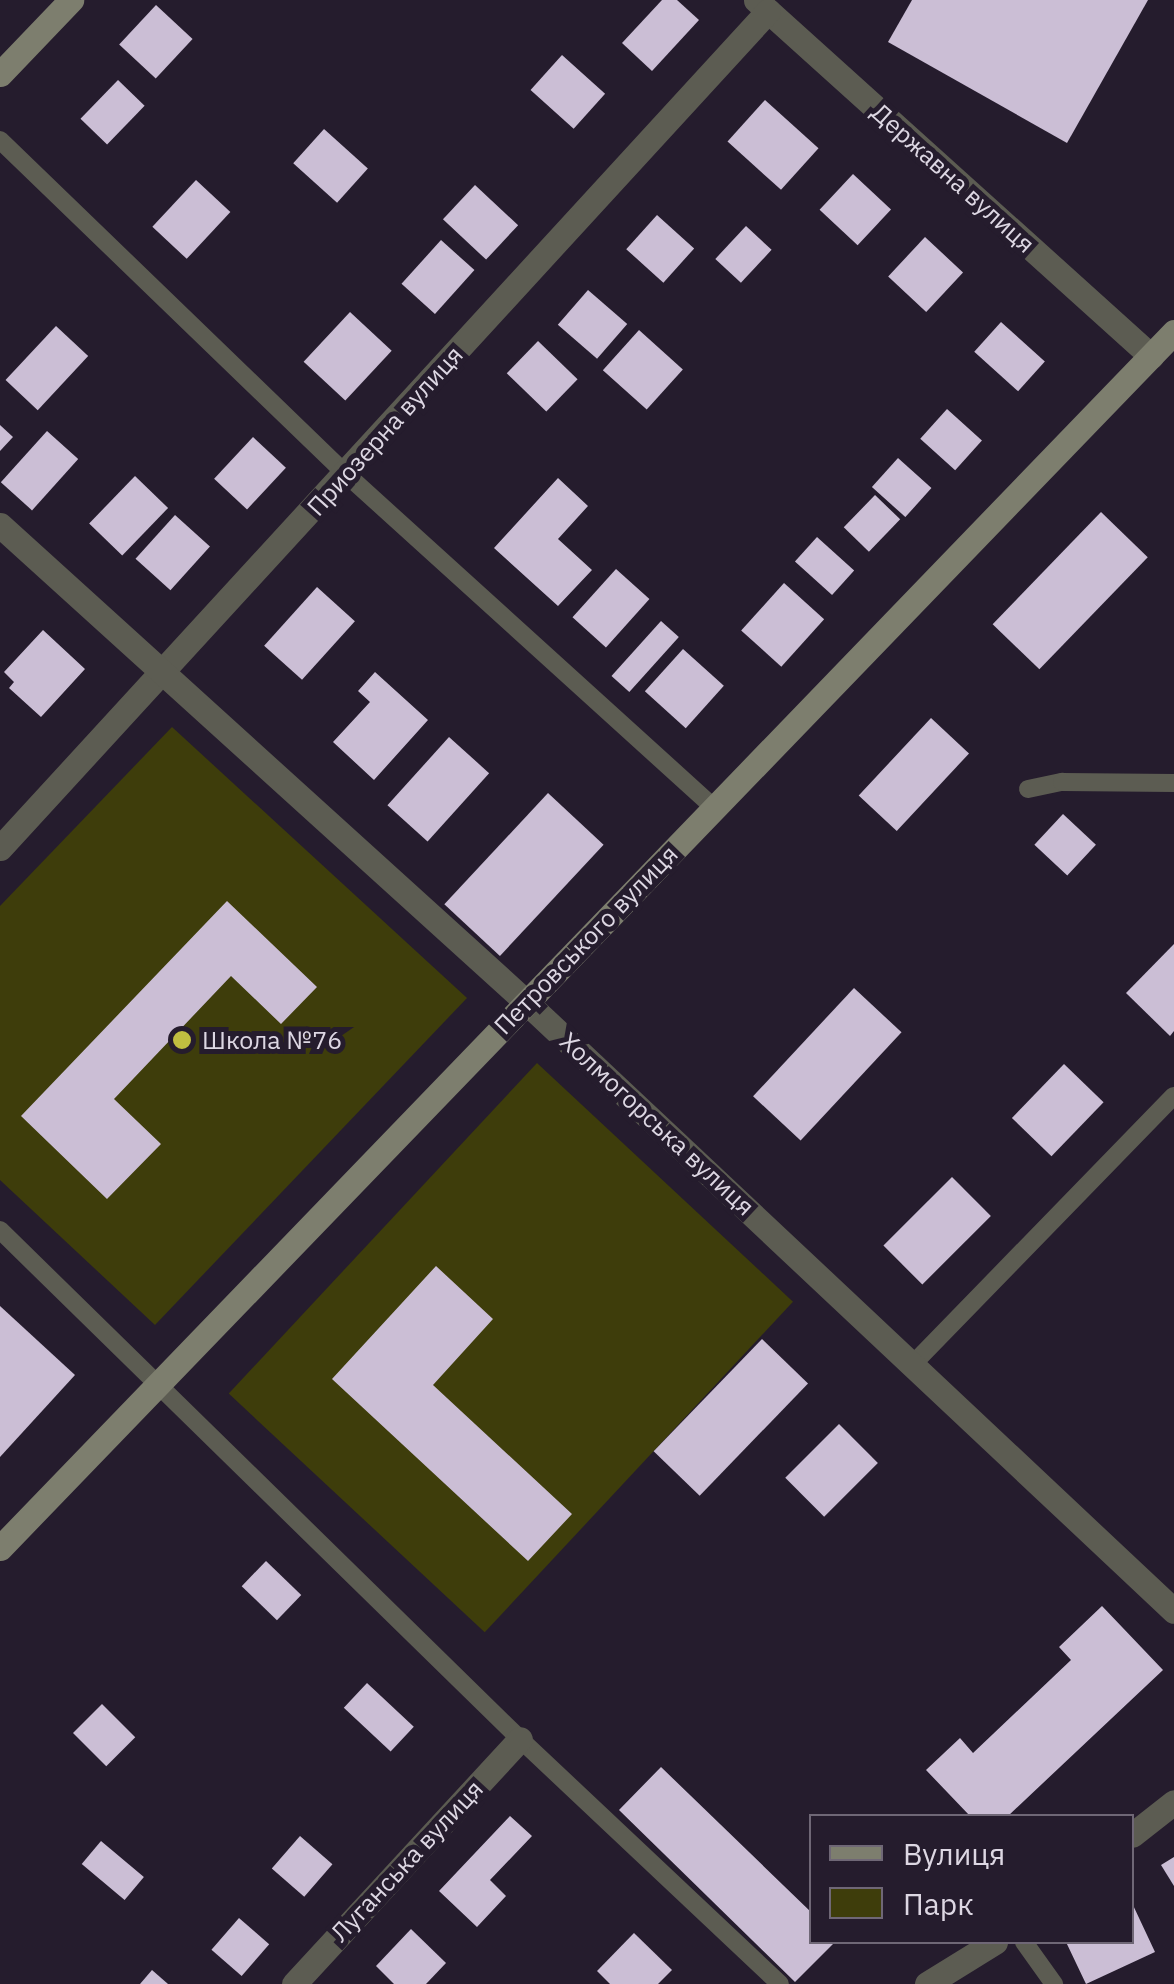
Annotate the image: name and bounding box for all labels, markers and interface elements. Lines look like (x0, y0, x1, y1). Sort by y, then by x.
street label: Державна вулиця (865, 97, 1041, 259)
street label: Приозерна вулиця (301, 340, 469, 522)
street label: Петровського вулиця (488, 839, 684, 1041)
place label: Школа №76 (202, 1025, 342, 1055)
street label: Холмогорська вулиця (554, 1026, 760, 1222)
marker: Школа №76 (171, 1029, 193, 1051)
street label: Луганська вулиця (325, 1774, 489, 1948)
legend (809, 1814, 1134, 1944)
text: Вулиця (903, 1834, 1005, 1873)
text: Парк (903, 1884, 974, 1923)

